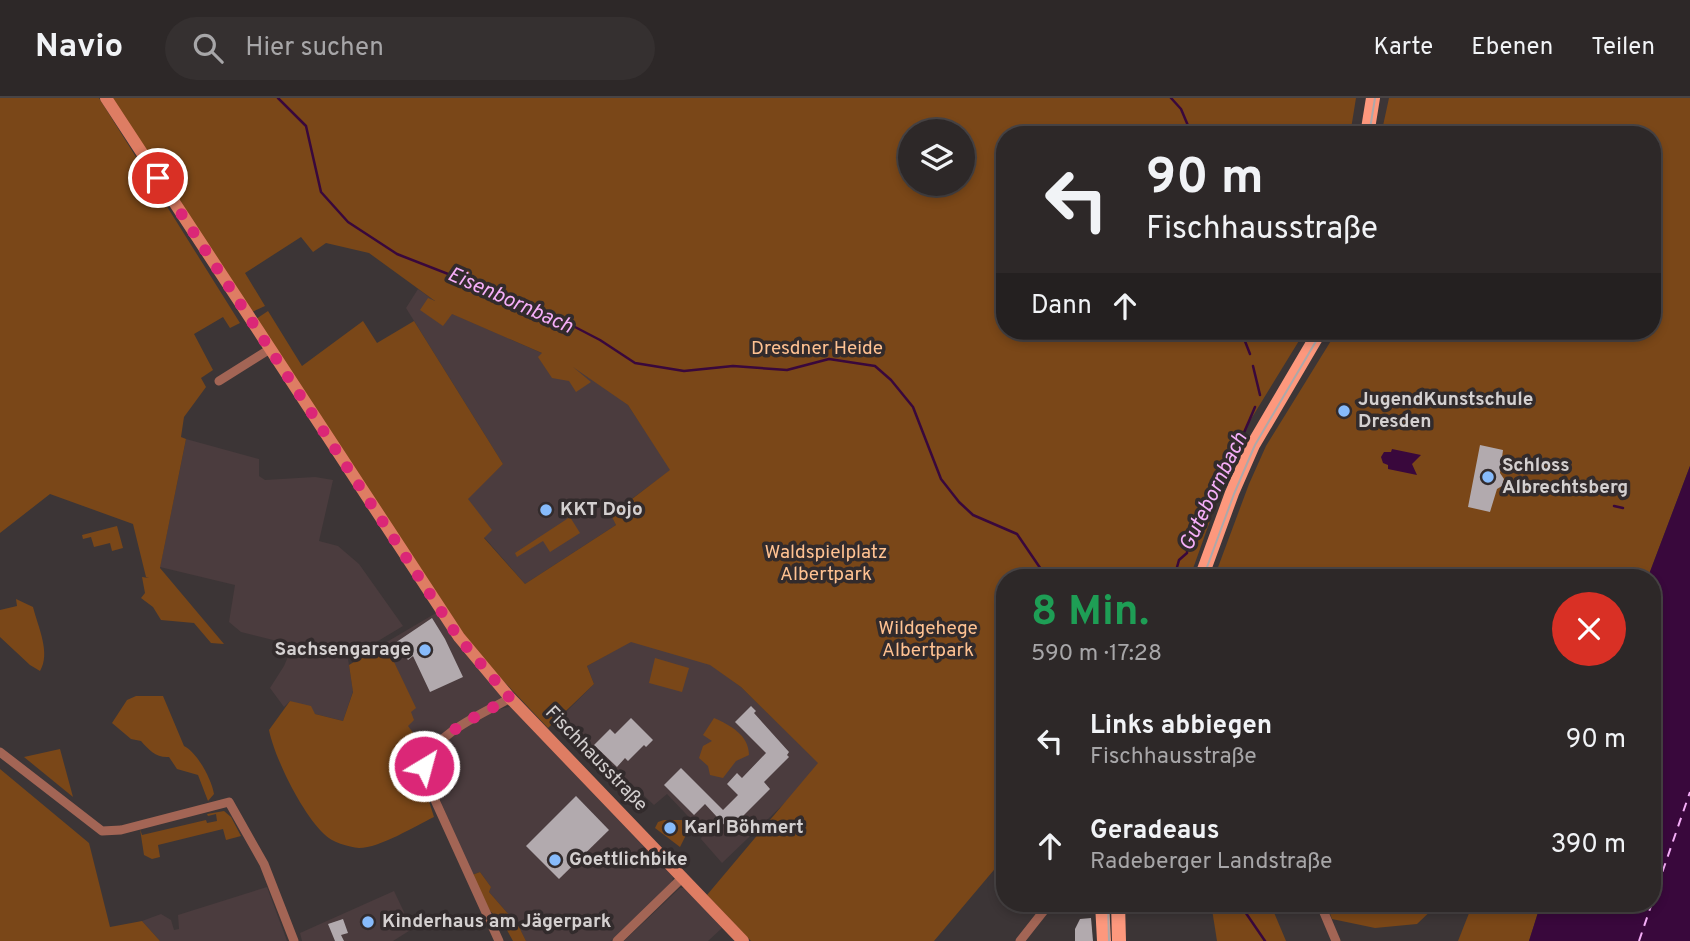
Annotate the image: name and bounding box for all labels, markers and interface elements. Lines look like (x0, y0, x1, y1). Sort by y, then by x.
search box (165, 17, 655, 80)
text: Navio (35, 27, 123, 69)
icon: search (189, 29, 227, 67)
text: Hier suchen (245, 32, 384, 65)
text: Karte (1373, 33, 1433, 63)
text: Ebenen (1471, 33, 1553, 63)
text: Teilen (1591, 33, 1655, 63)
map controls (898, 119, 975, 196)
button: layers (898, 119, 975, 196)
pin (128, 148, 188, 208)
text: 90 m (1146, 149, 1264, 211)
icon: left (1031, 154, 1122, 245)
icon: arrive (139, 159, 177, 197)
text: Fischhausstraße (1146, 210, 1378, 250)
water label: Eisenbornbach (443, 261, 578, 341)
icon: ahead (1106, 287, 1144, 325)
text: Dann (1031, 290, 1092, 323)
park label: Dresdner Heide (751, 337, 883, 361)
place label: JugendKunstschule Dresden (1358, 388, 1533, 434)
marker: JugendKunstschule Dresden (1336, 403, 1352, 419)
water label: Gutebornbach (1174, 428, 1255, 556)
place label: Schloss Albrechtsberg (1502, 454, 1628, 500)
marker: Schloss Albrechtsberg (1480, 469, 1496, 485)
place label: KKT Dojo (560, 498, 643, 522)
marker: KKT Dojo (538, 502, 554, 518)
park label: Waldspielplatz Albertpark (765, 541, 887, 587)
text: 8 Min. (1031, 587, 1149, 640)
button: close (1552, 592, 1626, 666)
park label: Wildgehege Albertpark (878, 617, 978, 663)
place label: Sachsengarage (275, 638, 411, 662)
text: 590 m · 17:28 (1031, 640, 1162, 669)
marker: Sachsengarage (417, 642, 433, 658)
street label: Fischhausstraße (540, 701, 652, 817)
text: Links abbiegen (1090, 710, 1272, 743)
icon: left (1031, 722, 1069, 760)
text: 90 m (1566, 724, 1626, 757)
position arrow (387, 729, 461, 803)
text: Fischhausstraße (1090, 743, 1257, 772)
text: Geradeaus (1090, 815, 1219, 848)
place label: Karl Böhmert (684, 816, 804, 840)
marker: Karl Böhmert (662, 820, 678, 836)
icon: ahead (1031, 827, 1069, 865)
text: 390 m (1551, 829, 1626, 862)
place label: Goettlichbike (569, 848, 688, 872)
text: Radeberger Landstraße (1090, 848, 1332, 877)
marker: Goettlichbike (547, 852, 563, 868)
place label: Kinderhaus am Jägerpark (382, 910, 612, 934)
marker: Kinderhaus am Jägerpark (360, 914, 376, 930)

